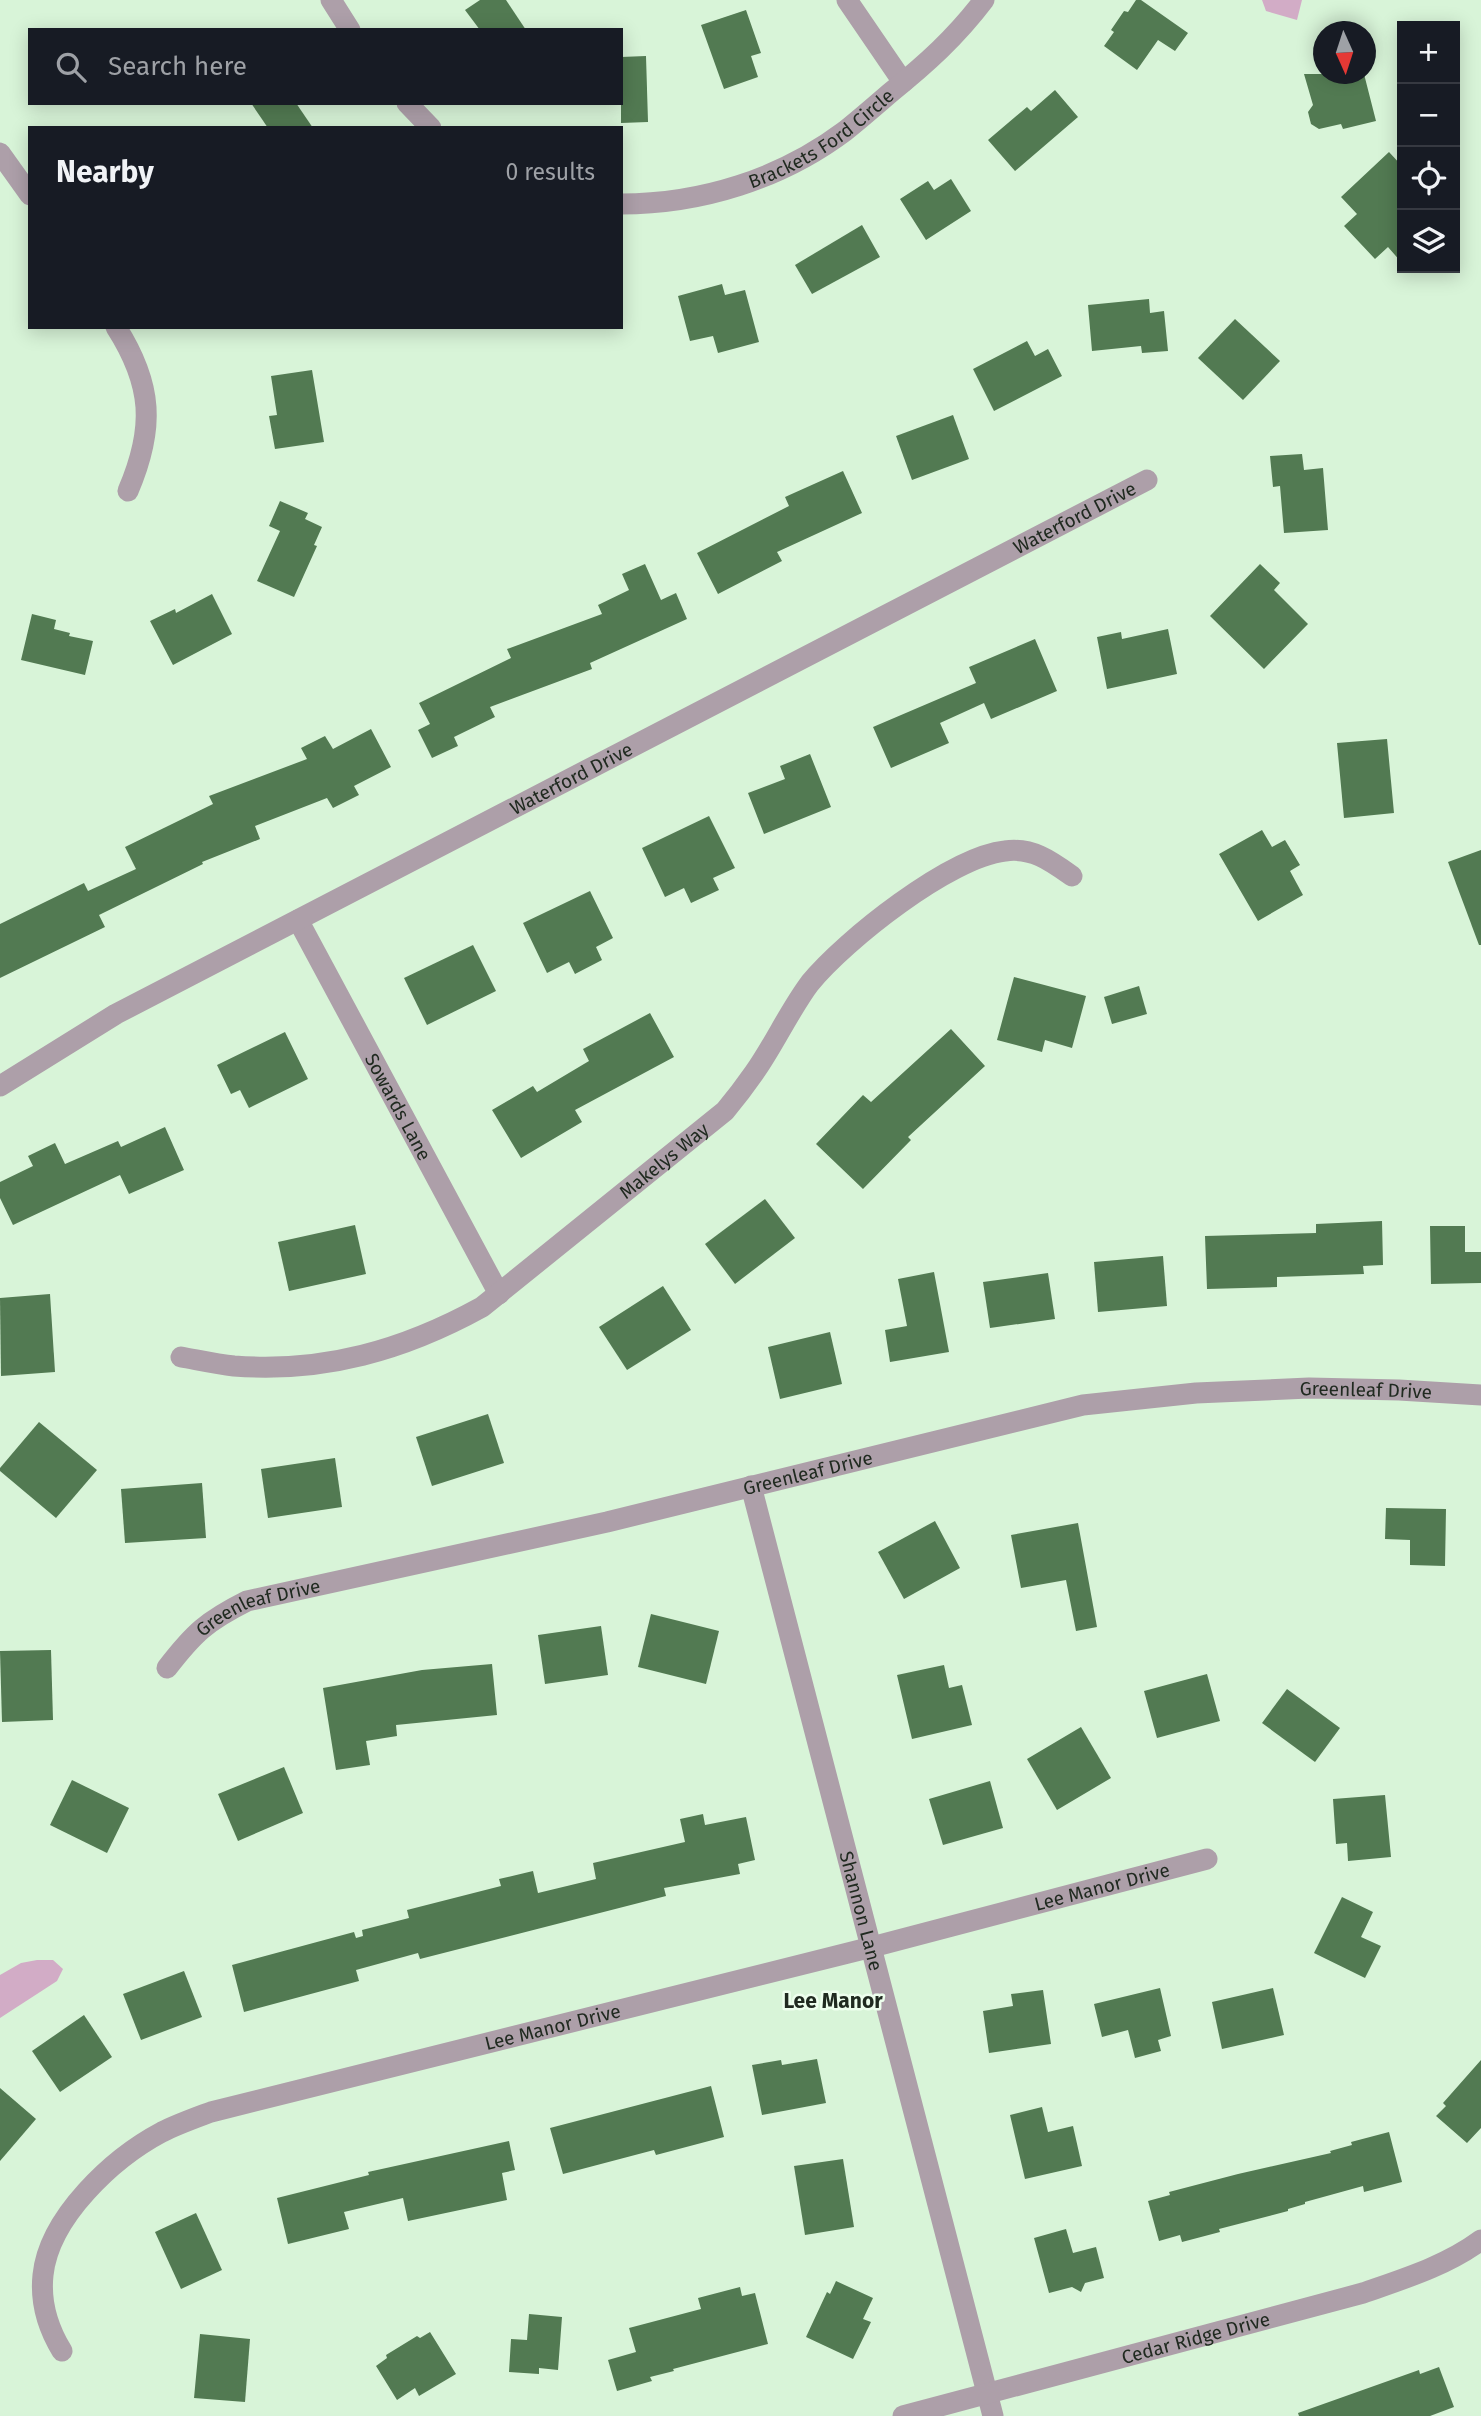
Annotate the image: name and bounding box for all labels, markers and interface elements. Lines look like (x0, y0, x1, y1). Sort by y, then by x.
north arrow (1313, 21, 1376, 84)
map controls (1397, 21, 1460, 273)
button: + (1397, 21, 1460, 84)
search box (28, 28, 623, 105)
icon: search (52, 48, 90, 86)
text: Search here (108, 51, 247, 82)
street label: Brackets Ford Circle (745, 84, 899, 193)
button: − (1397, 84, 1460, 147)
button: locate (1397, 147, 1460, 210)
text: Nearby (56, 154, 154, 190)
text: 0 results (505, 158, 595, 186)
button: layers (1397, 210, 1460, 273)
street label: Waterford Drive (1010, 477, 1140, 559)
street label: Waterford Drive (506, 738, 636, 820)
street label: Sowards Lane (360, 1049, 436, 1165)
street label: Makelys Way (615, 1117, 714, 1204)
street label: Greenleaf Drive (1299, 1377, 1433, 1404)
street label: Greenleaf Drive (741, 1446, 875, 1500)
street label: Greenleaf Drive (191, 1574, 323, 1641)
street label: Shannon Lane (835, 1849, 888, 1973)
street label: Lee Manor Drive (1032, 1858, 1172, 1916)
district label: Lee Manor (783, 1988, 883, 2014)
street label: Lee Manor Drive (482, 1999, 623, 2055)
street label: Cedar Ridge Drive (1119, 2307, 1273, 2369)

